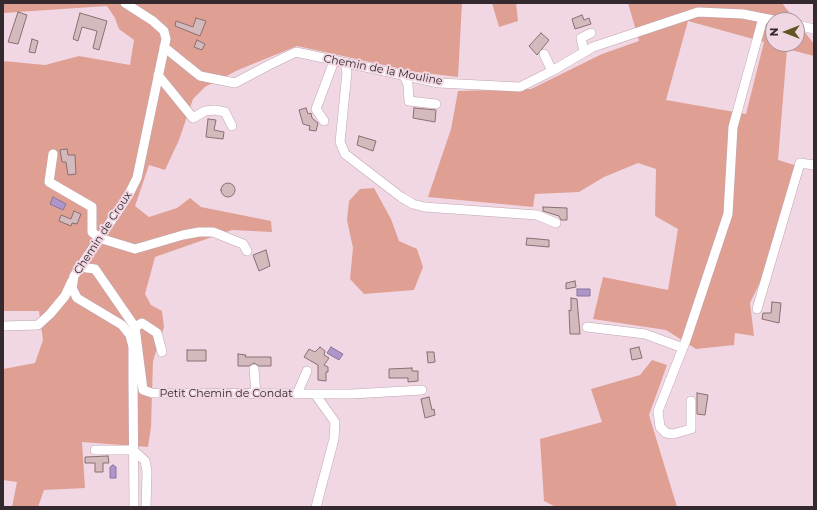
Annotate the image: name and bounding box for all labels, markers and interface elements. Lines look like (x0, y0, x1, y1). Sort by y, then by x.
north arrow (765, 12, 805, 52)
text: N (767, 28, 781, 36)
street label: Chemin de la Mouline (322, 52, 444, 88)
street label: Chemin de Croux (71, 189, 135, 277)
street label: Petit Chemin de Condat (159, 387, 293, 401)

